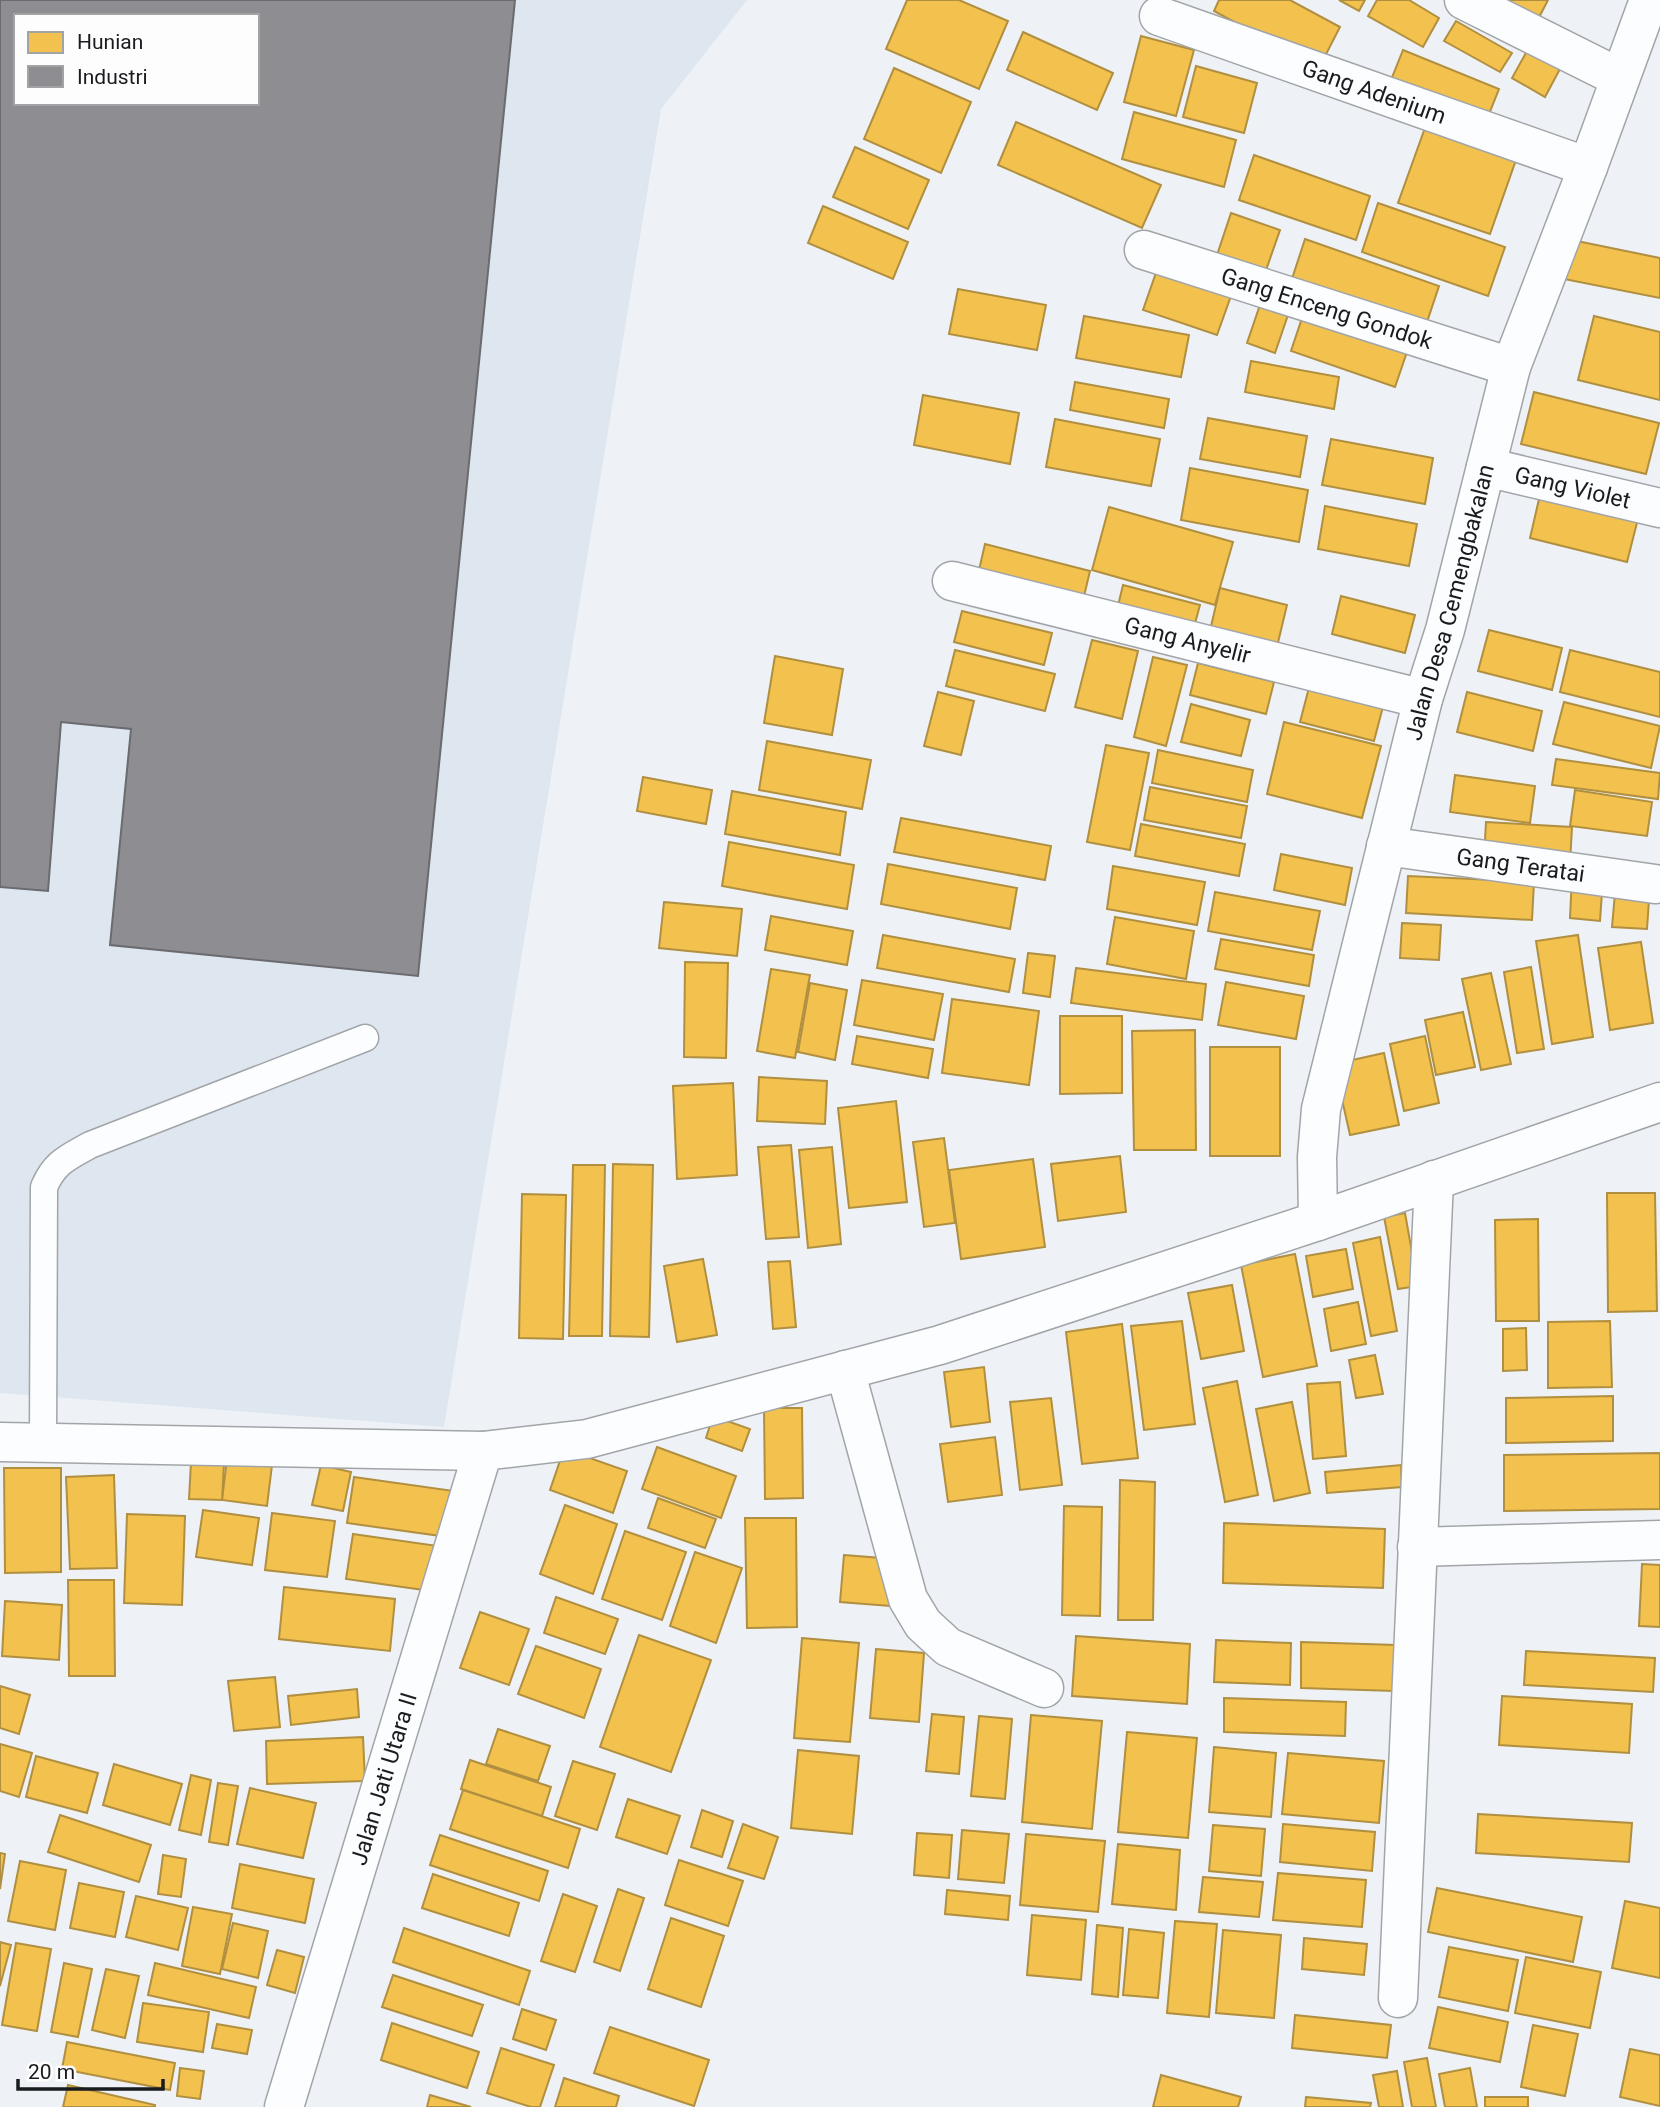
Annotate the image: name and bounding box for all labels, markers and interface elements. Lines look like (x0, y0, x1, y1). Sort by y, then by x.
legend (14, 14, 259, 105)
text: Hunian (77, 30, 143, 54)
street label: Gang Adenium (1298, 54, 1450, 129)
text: Industri (77, 65, 148, 89)
street label: Gang Enceng Gondok (1218, 262, 1436, 355)
street label: Gang Violet (1512, 461, 1633, 514)
street label: Jalan Desa Cemengbakalan (1400, 462, 1500, 743)
street label: Gang Anyelir (1122, 611, 1254, 669)
street label: Gang Teratai (1455, 843, 1587, 887)
street label: Jalan Jati Utara II (345, 1689, 422, 1868)
scale bar (18, 2048, 163, 2092)
text: 20 m (28, 2060, 75, 2084)

